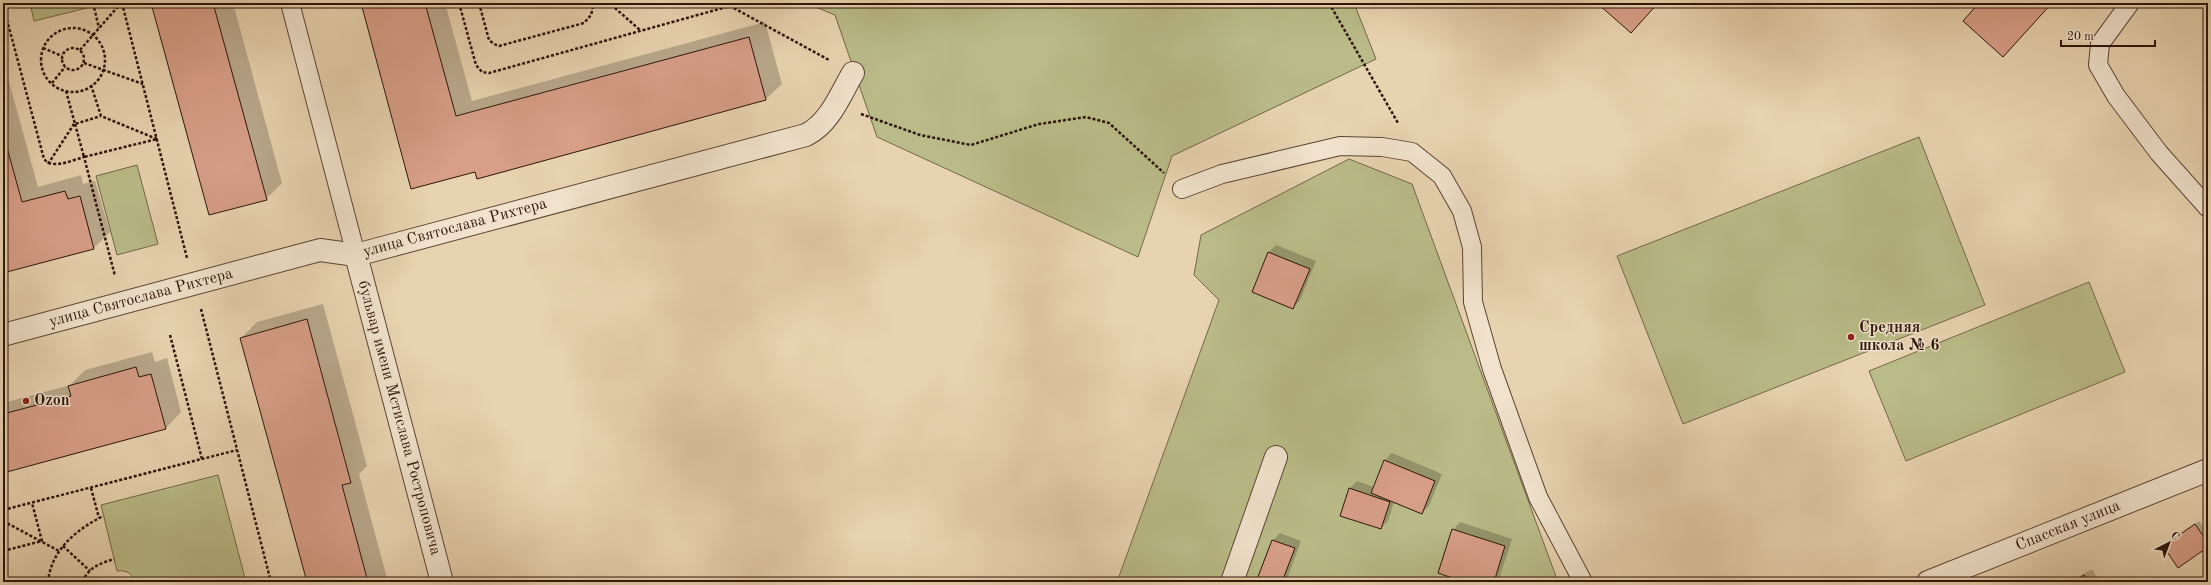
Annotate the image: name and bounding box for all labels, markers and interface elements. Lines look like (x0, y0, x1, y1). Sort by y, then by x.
scale bar (2061, 22, 2155, 48)
text: 20 m (2067, 31, 2094, 43)
street label: улица Святослава Рихтера (361, 196, 549, 260)
street label: улица Святослава Рихтера (47, 266, 235, 330)
street label: бульвар имени Мстислава Ростроповича (355, 279, 443, 557)
place label: Средняя школа № 6 (1859, 320, 1940, 354)
marker: Средняя школа № 6 (1846, 332, 1856, 342)
place label: Ozon (34, 393, 70, 409)
marker: Ozon (21, 396, 31, 406)
street label: Спасская улица (2014, 498, 2123, 554)
north arrow (2149, 523, 2189, 563)
text: С (2168, 530, 2181, 543)

